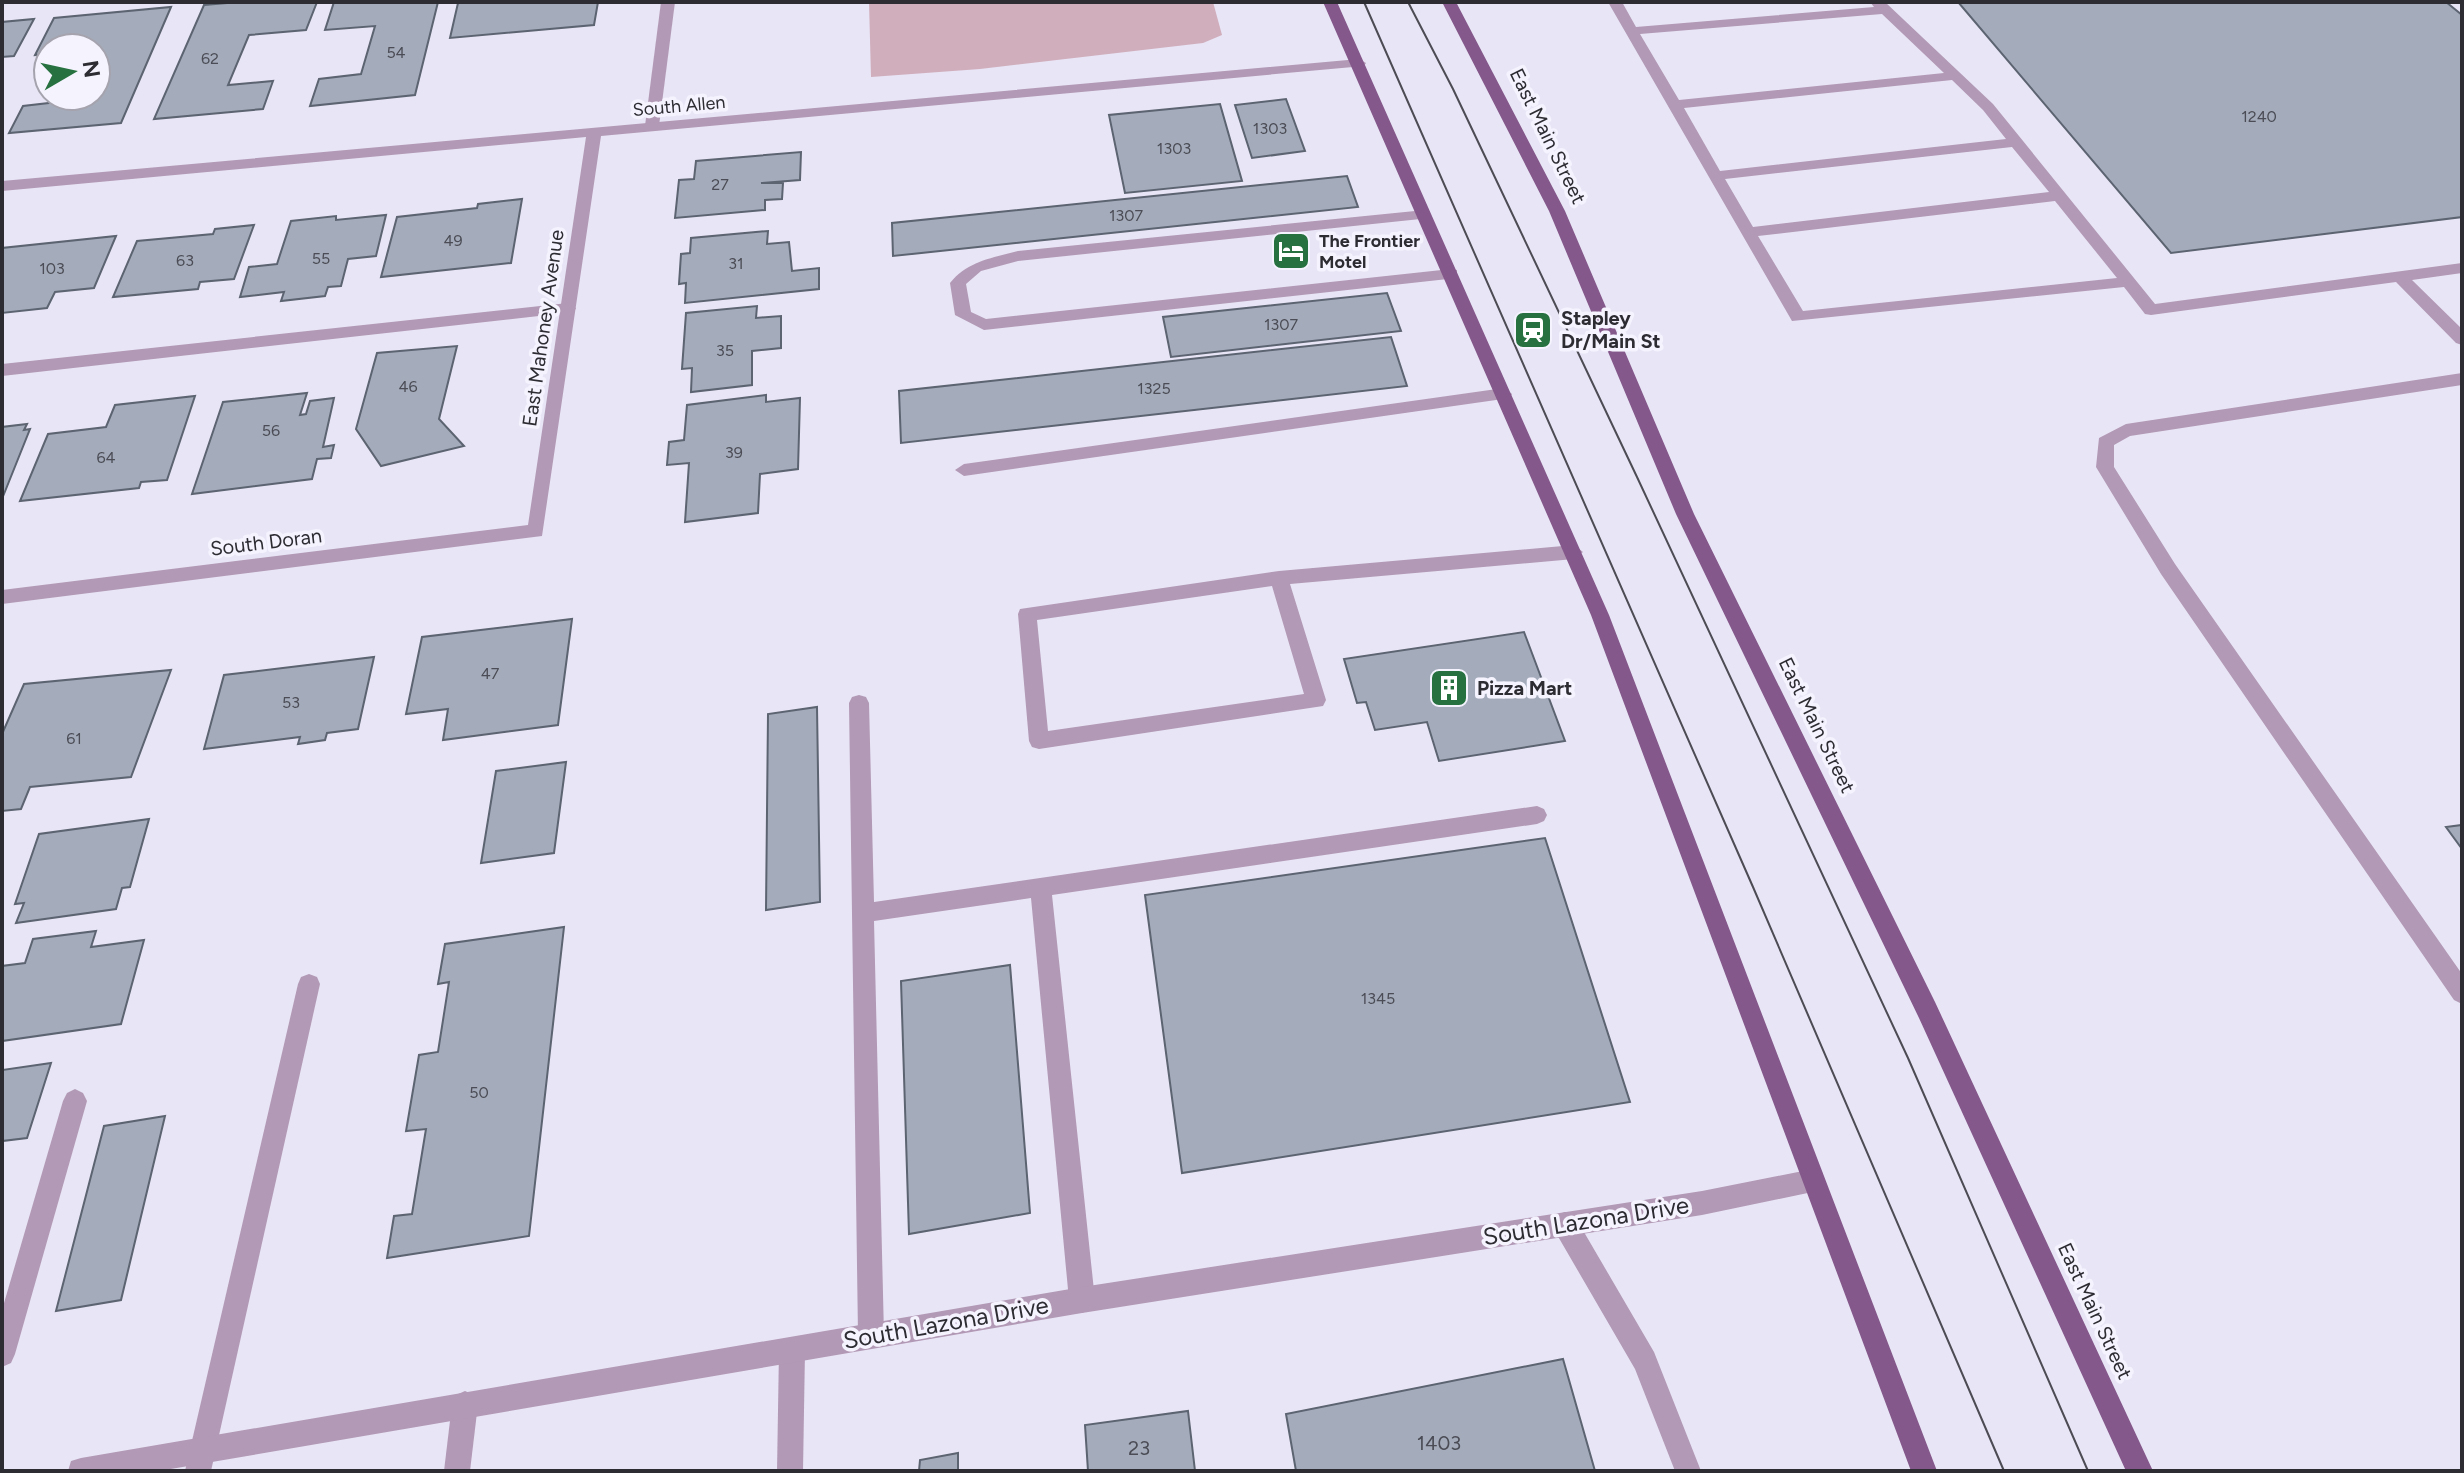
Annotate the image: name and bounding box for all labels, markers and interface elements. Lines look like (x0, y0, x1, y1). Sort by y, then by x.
north arrow (32, 32, 112, 112)
house number: 54 (386, 43, 406, 62)
house number: 62 (201, 49, 219, 68)
text: N (77, 58, 106, 79)
street label: East Main Street (1505, 64, 1591, 208)
street label: South Allen (632, 91, 726, 121)
house number: 1240 (2241, 107, 2277, 126)
house number: 1303 (1253, 119, 1287, 138)
house number: 1303 (1157, 139, 1191, 158)
house number: 27 (711, 175, 729, 194)
house number: 1307 (1109, 206, 1143, 225)
street label: East Mahoney Avenue (517, 228, 569, 428)
hotel icon: The Frontier Motel (1270, 230, 1312, 272)
place label: The Frontier Motel (1319, 230, 1420, 273)
house number: 49 (444, 231, 463, 250)
house number: 55 (312, 249, 330, 268)
house number: 63 (176, 251, 194, 270)
house number: 31 (728, 254, 744, 273)
house number: 103 (39, 259, 65, 278)
place label: Stapley Dr/Main St (1561, 306, 1661, 353)
station icon: Stapley Dr/Main St (1512, 309, 1554, 351)
house number: 1307 (1264, 315, 1298, 334)
house number: 35 (716, 341, 734, 360)
house number: 46 (399, 377, 418, 396)
house number: 1325 (1137, 379, 1171, 398)
house number: 56 (262, 421, 280, 440)
house number: 39 (725, 443, 743, 462)
house number: 64 (97, 448, 116, 467)
street label: South Doran (209, 523, 323, 561)
street label: East Main Street (1774, 653, 1860, 797)
house number: 47 (481, 664, 500, 683)
building icon: Pizza Mart (1428, 667, 1470, 709)
place label: Pizza Mart (1477, 676, 1572, 700)
house number: 53 (282, 693, 300, 712)
house number: 61 (66, 729, 82, 748)
house number: 1345 (1361, 989, 1395, 1008)
house number: 50 (469, 1083, 489, 1102)
street label: South Lazona Drive (1481, 1190, 1691, 1251)
street label: East Main Street (2053, 1239, 2137, 1383)
street label: South Lazona Drive (841, 1290, 1051, 1355)
house number: 1403 (1417, 1431, 1461, 1455)
house number: 23 (1128, 1436, 1150, 1460)

